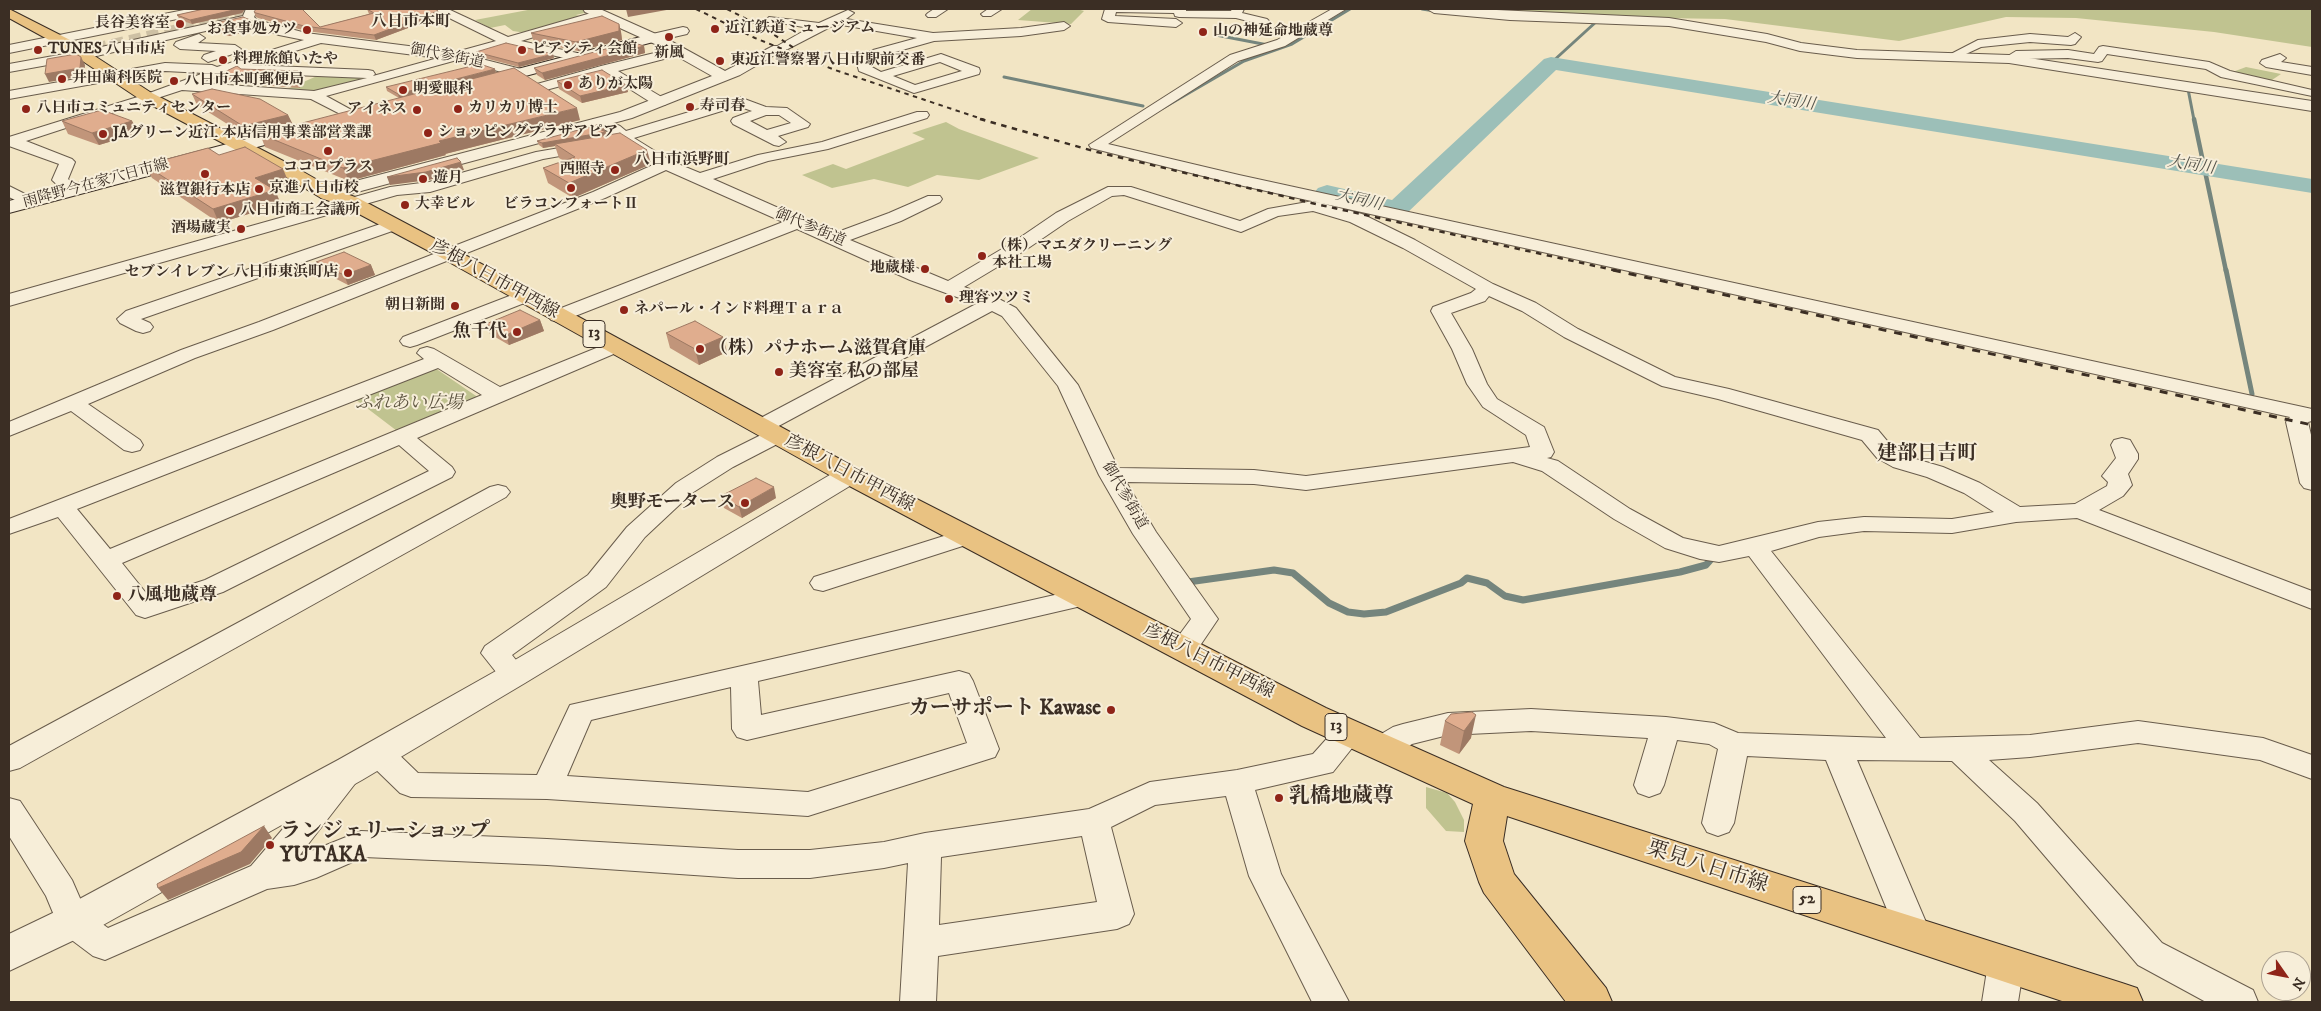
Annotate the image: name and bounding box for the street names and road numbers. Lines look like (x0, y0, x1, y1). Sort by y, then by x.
street label: 御代参街道 (408, 41, 486, 73)
street label: 雨降野今在家八日市線 (21, 156, 171, 212)
street label: 御代参街道 (772, 205, 848, 251)
street label: 彦根八日市甲西線 (426, 236, 562, 324)
road number: 13 (583, 320, 605, 348)
street label: 彦根八日市甲西線 (780, 431, 918, 517)
street label: 御代参街道 (1097, 459, 1151, 533)
street label: 彦根八日市甲西線 (1139, 620, 1277, 704)
road number: 13 (1325, 714, 1347, 740)
street label: 栗見八日市線 (1643, 837, 1771, 899)
road number: 52 (1793, 886, 1821, 914)

